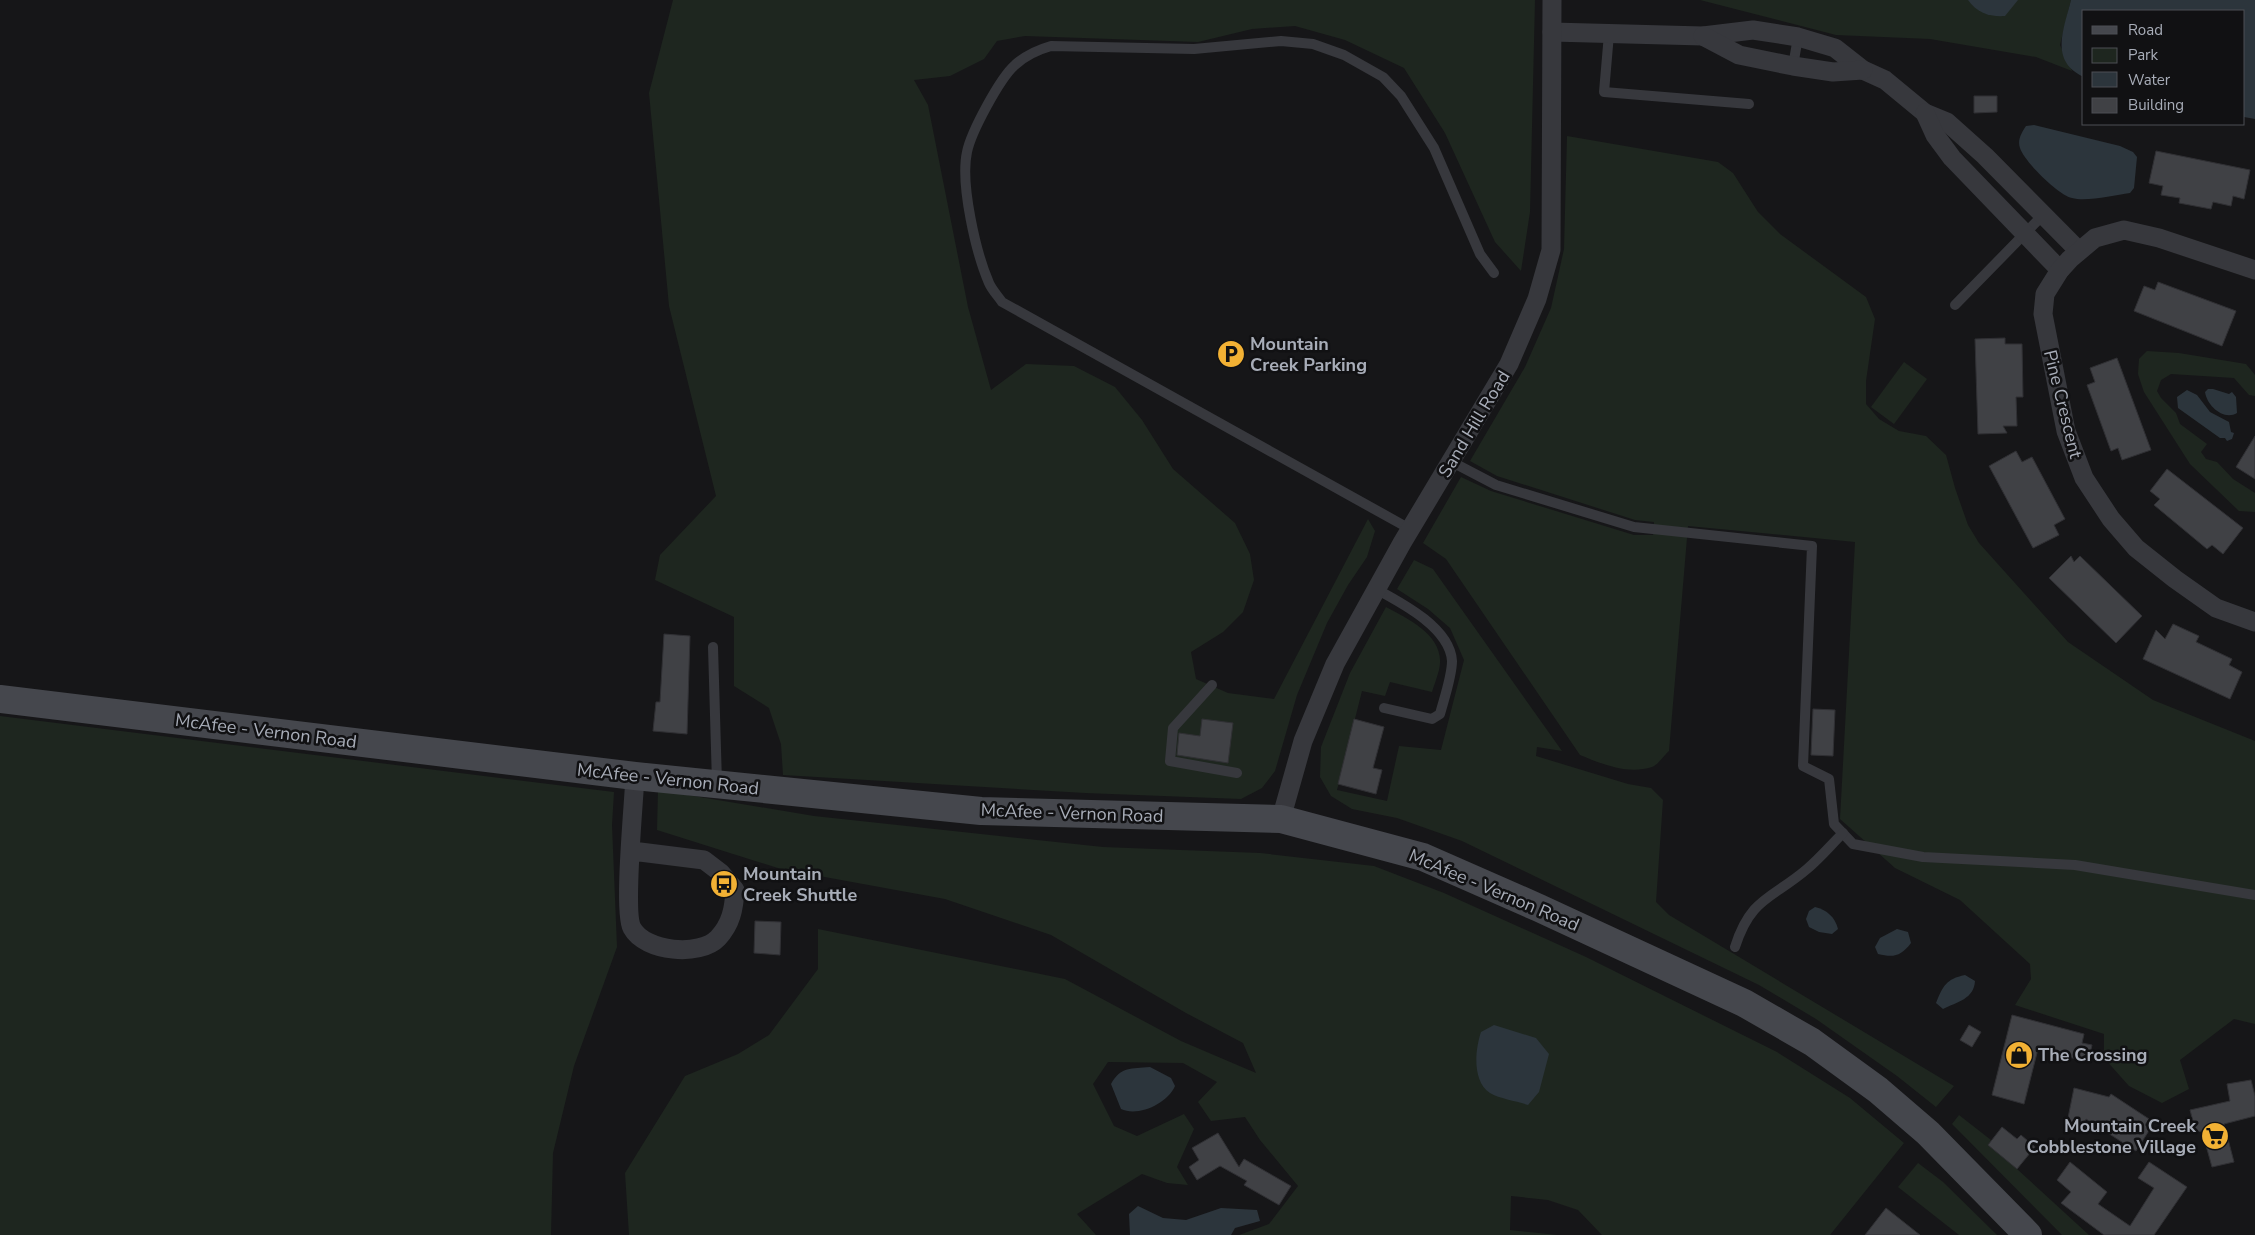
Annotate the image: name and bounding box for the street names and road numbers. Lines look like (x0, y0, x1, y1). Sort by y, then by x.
street label: Pine Crescent (2038, 347, 2088, 461)
street label: Sand Hill Road (1433, 366, 1515, 482)
street label: McAfee - Vernon Road (174, 708, 358, 754)
street label: McAfee - Vernon Road (576, 758, 760, 800)
street label: McAfee - Vernon Road (980, 798, 1164, 828)
street label: McAfee - Vernon Road (1405, 843, 1583, 937)

